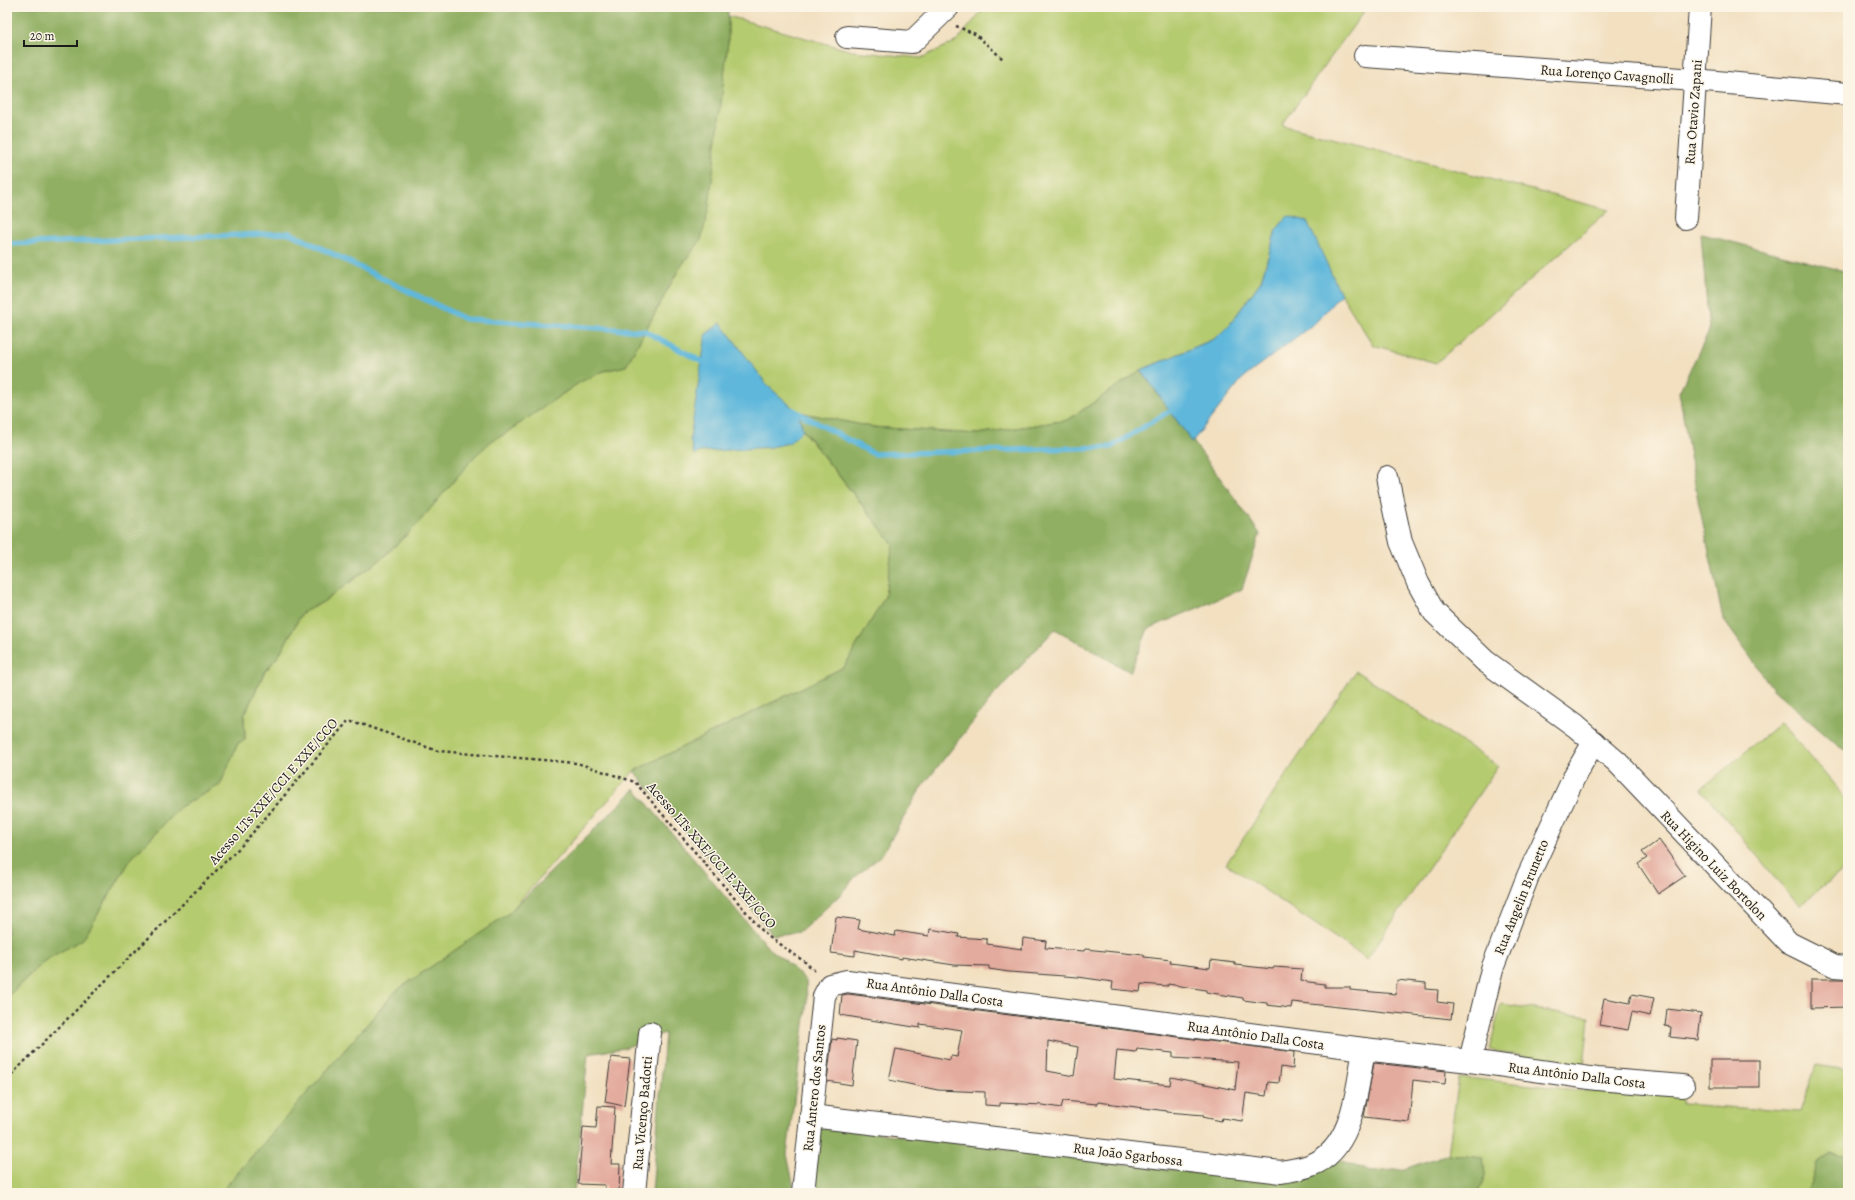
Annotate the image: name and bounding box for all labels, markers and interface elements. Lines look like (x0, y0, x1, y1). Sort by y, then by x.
scale bar (24, 22, 77, 48)
text: 20 m (30, 28, 54, 44)
street label: Rua Otavio Zapani (1680, 59, 1707, 165)
street label: Rua Lorenço Cavagnolli (1540, 60, 1674, 89)
street label: Acesso LTs XXE/CCI E XXE/CCO (204, 714, 343, 869)
street label: Acesso LTs XXE/CCI E XXE/CCO (642, 777, 781, 933)
street label: Rua Higino Luiz Bortolon (1656, 806, 1771, 925)
street label: Rua Angelin Brunetto (1490, 837, 1553, 958)
street label: Rua Antônio Dalla Costa (865, 973, 1005, 1012)
street label: Rua Antônio Dalla Costa (1186, 1016, 1326, 1055)
street label: Rua Antero dos Santos (798, 1023, 831, 1153)
street label: Rua Vicenço Badotti (628, 1055, 657, 1171)
street label: Rua Antônio Dalla Costa (1507, 1058, 1647, 1093)
street label: Rua João Sgarbossa (1072, 1138, 1184, 1171)

